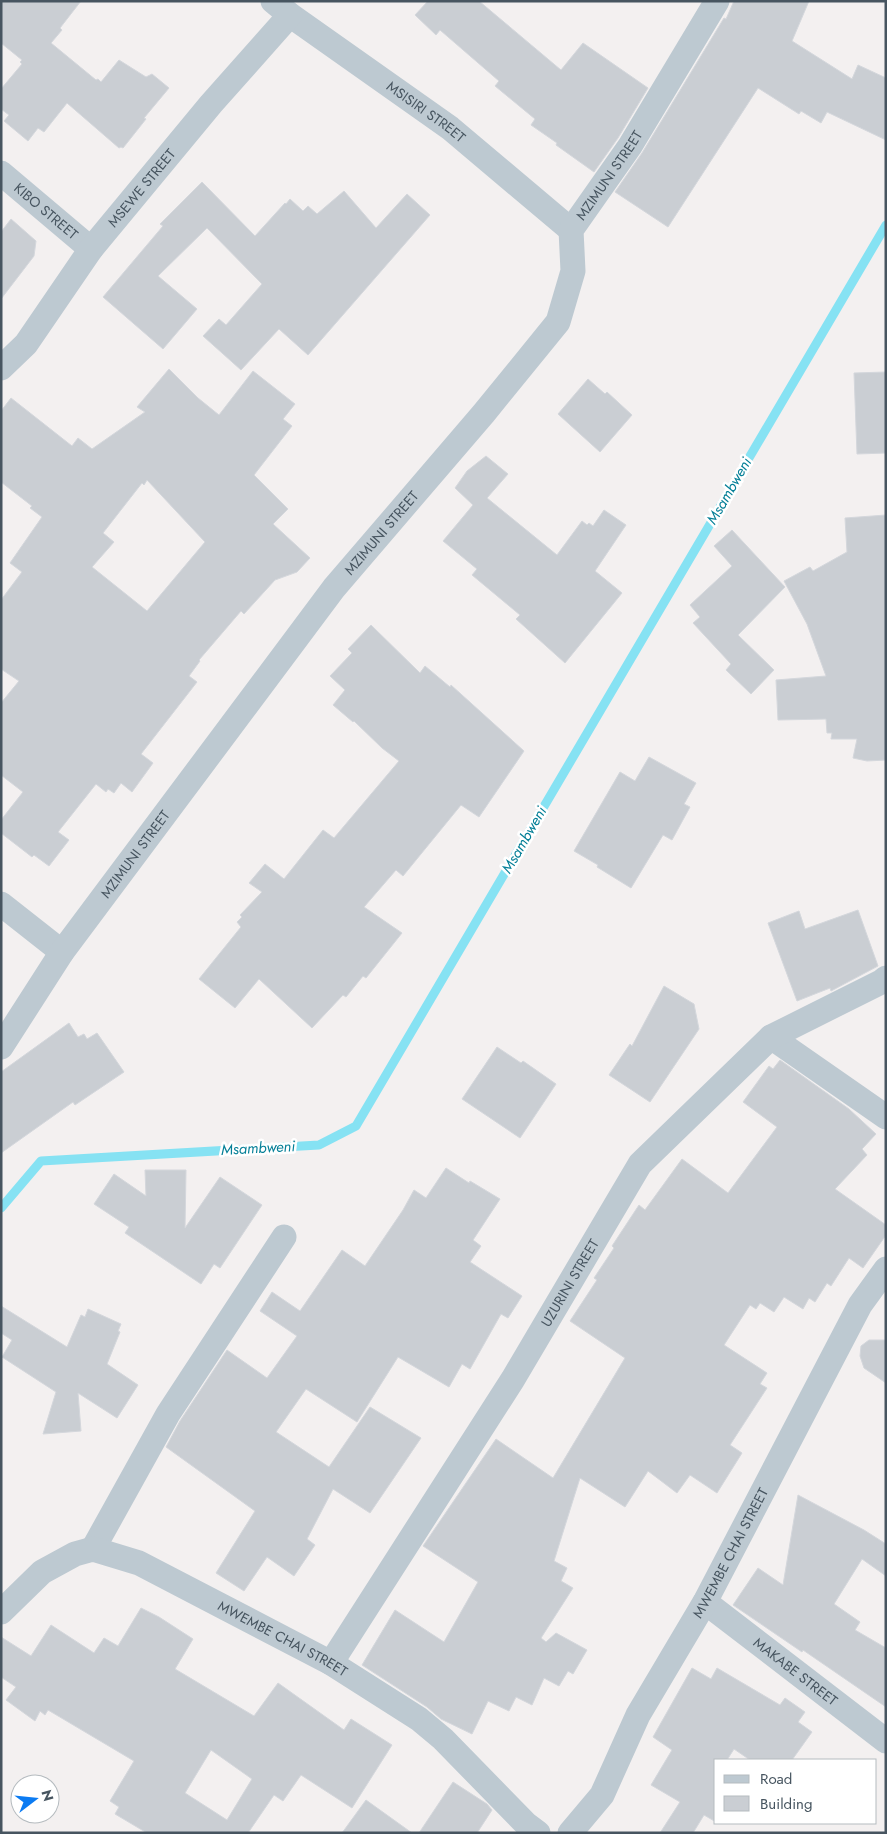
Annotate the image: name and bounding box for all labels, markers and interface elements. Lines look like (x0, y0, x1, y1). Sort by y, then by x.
street label: MSISIRI STREET (383, 76, 470, 147)
street label: MZIMUNI STREET (571, 126, 647, 224)
street label: MSEWE STREET (103, 144, 180, 231)
street label: KIBO STREET (10, 178, 83, 244)
water label: Msambweni (701, 453, 757, 529)
street label: MZIMUNI STREET (340, 486, 423, 579)
water label: Msambweni (496, 802, 552, 878)
street label: MZIMUNI STREET (96, 806, 175, 902)
water label: Msambweni (220, 1135, 296, 1161)
street label: UZURINI STREET (536, 1235, 604, 1331)
street label: MWEMBE CHAI STREET (688, 1484, 773, 1622)
street label: MWEMBE CHAI STREET (214, 1596, 352, 1681)
street label: MAKABE STREET (749, 1633, 842, 1711)
legend (714, 1759, 877, 1824)
text: Road (760, 1768, 792, 1790)
north arrow (10, 1774, 60, 1824)
text: N (36, 1787, 59, 1804)
text: Building (760, 1793, 812, 1815)

